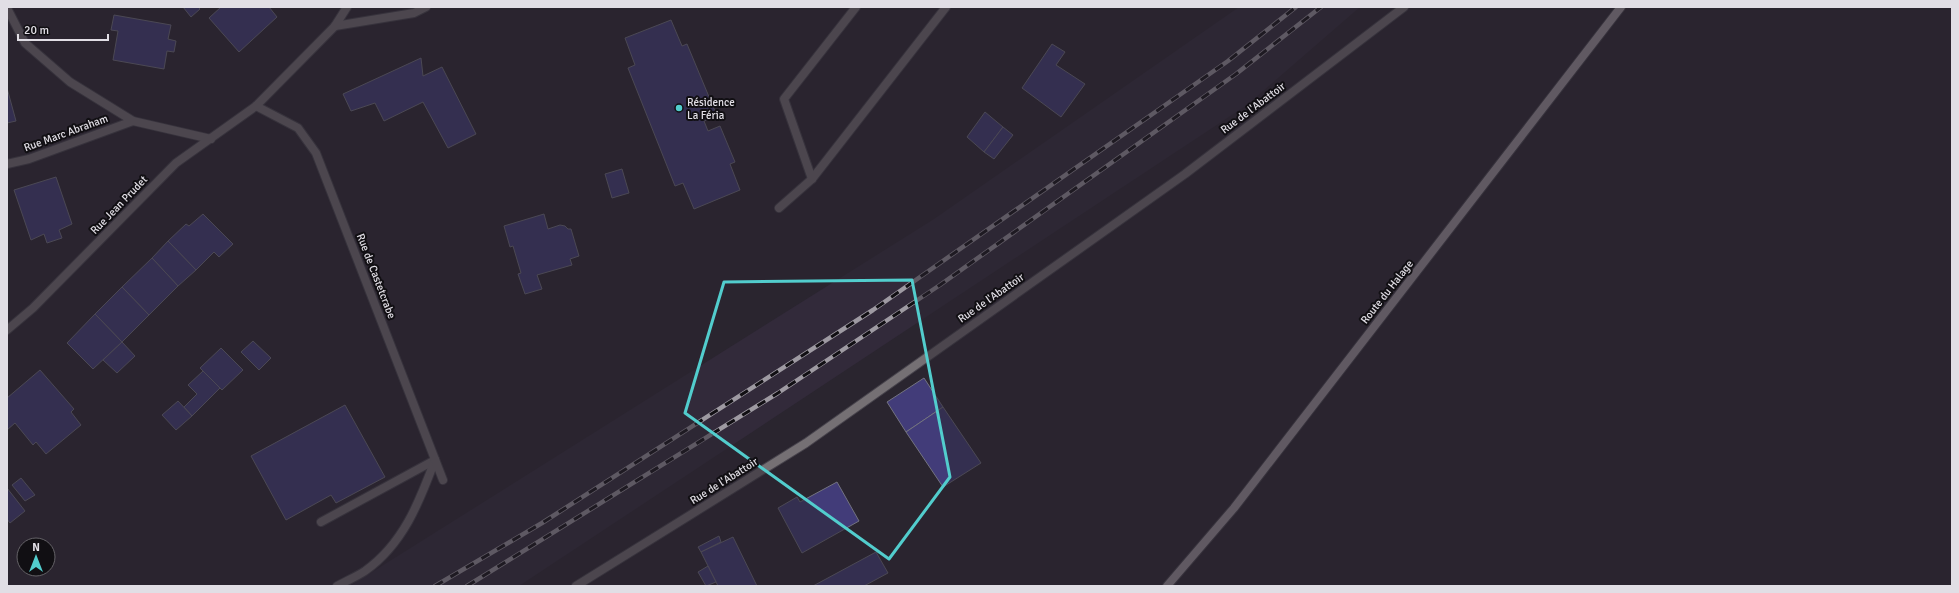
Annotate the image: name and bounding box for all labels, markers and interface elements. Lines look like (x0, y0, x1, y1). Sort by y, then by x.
scale bar (18, 16, 108, 42)
text: 20 m (24, 23, 49, 38)
street label: Rue de l'Abattoir (1218, 79, 1288, 137)
place label: Résidence La Féria (687, 96, 735, 122)
marker: Résidence La Féria (674, 103, 684, 113)
street label: Rue Marc Abraham (22, 112, 110, 154)
street label: Rue Jean Prudet (88, 173, 150, 237)
street label: Rue de Castetcrabe (354, 232, 398, 320)
street label: Route du Halage (1358, 258, 1416, 326)
street label: Rue de l'Abattoir (956, 270, 1026, 326)
street label: Rue de l'Abattoir (688, 455, 760, 507)
north arrow (16, 537, 56, 577)
text: N (32, 541, 40, 554)

